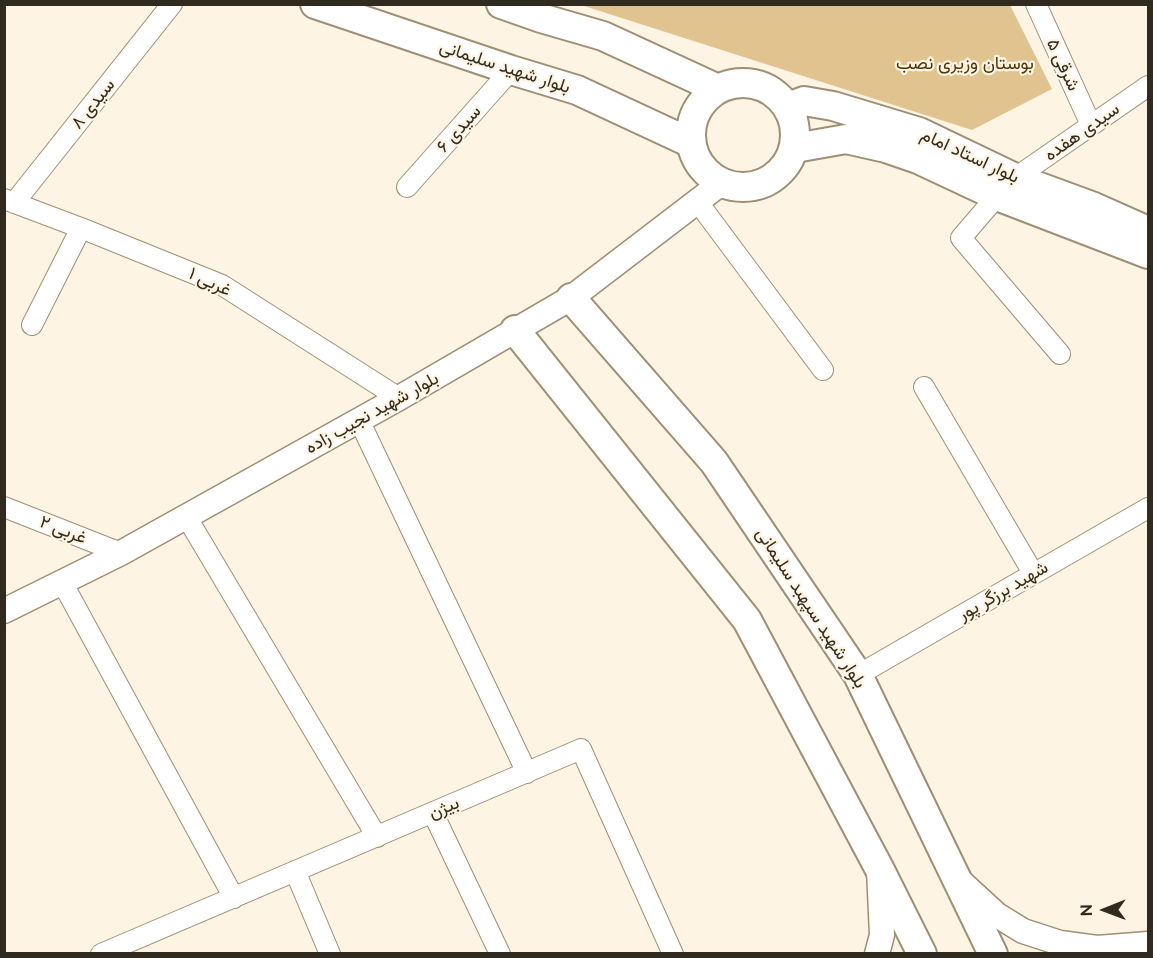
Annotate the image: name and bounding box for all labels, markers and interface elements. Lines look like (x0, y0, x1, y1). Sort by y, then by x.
street label: شرقی ۵ (1042, 35, 1084, 95)
street label: بلوار شهید سلیمانی (437, 36, 573, 98)
park label: بوستان وزیری نصب (896, 53, 1034, 75)
street label: سیدی ۸ (66, 75, 120, 133)
street label: سیدی هفده (1040, 98, 1124, 166)
street label: سیدی ۶ (432, 101, 486, 157)
street label: بلوار استاد امام (917, 124, 1023, 188)
street label: غربی ۱ (185, 263, 235, 301)
street label: بلوار شهید نجیب زاده (302, 367, 442, 459)
street label: غربی ۲ (36, 511, 90, 549)
street label: بلوار شهید سپهبد سلیمانی (751, 524, 871, 692)
street label: شهید برزگر پور (954, 556, 1052, 626)
street label: بیژن (425, 792, 463, 824)
north arrow (1075, 880, 1135, 940)
text: N (1077, 904, 1096, 917)

